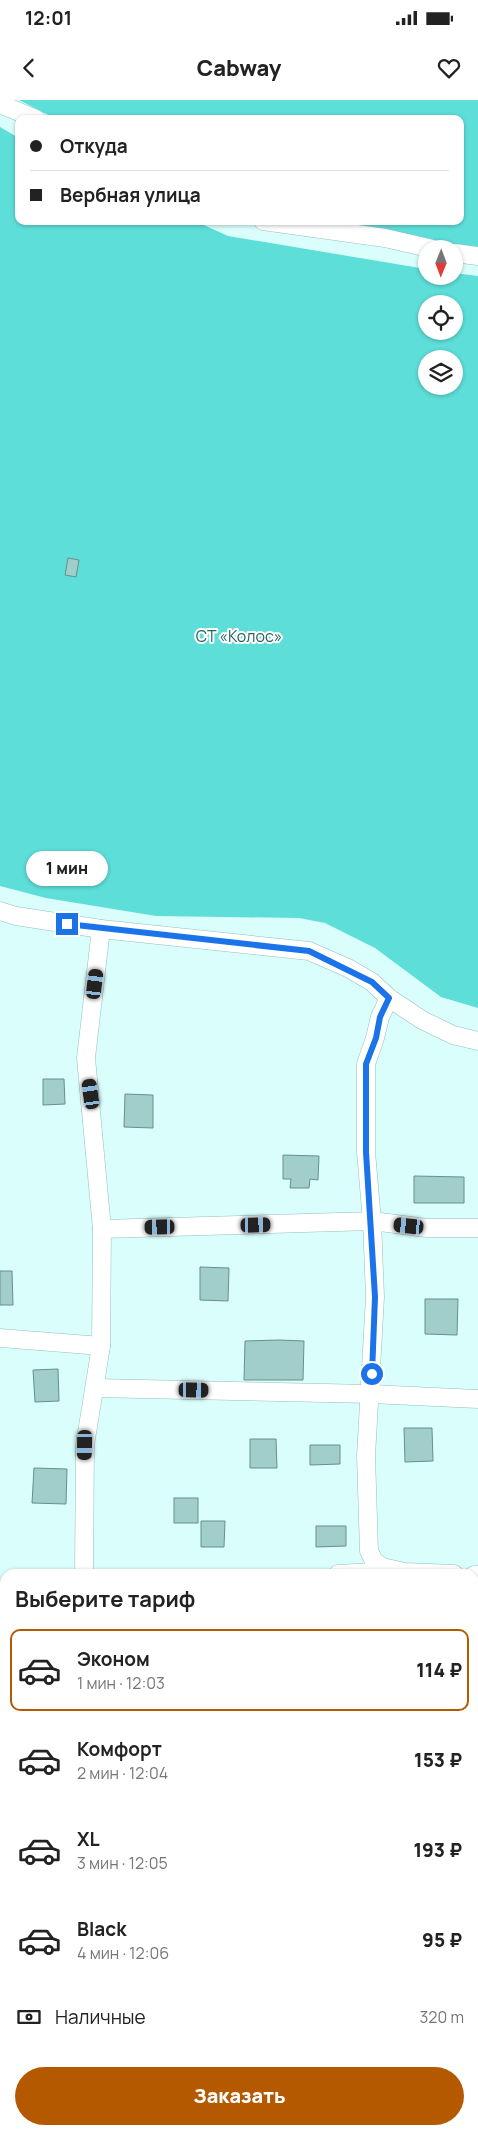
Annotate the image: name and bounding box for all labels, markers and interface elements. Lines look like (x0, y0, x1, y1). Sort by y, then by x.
text: 12:01 (25, 5, 72, 31)
text: Cabway (197, 53, 281, 83)
icon: back (15, 54, 43, 82)
icon: heart (435, 54, 463, 82)
text: Откуда (60, 133, 128, 159)
text: Вербная улица (60, 182, 201, 208)
north arrow (418, 240, 462, 285)
map controls (418, 240, 463, 395)
button: locate (418, 295, 463, 340)
button: layers (418, 350, 463, 395)
park label: СТ «Колос» (196, 625, 282, 647)
callout: 1 мин (26, 852, 108, 886)
text: 1 мин (46, 857, 88, 879)
route end (56, 913, 78, 935)
car (85, 968, 104, 1000)
car (81, 1078, 100, 1110)
car (240, 1217, 271, 1233)
car (393, 1217, 424, 1235)
car (144, 1219, 175, 1235)
route start (361, 1363, 383, 1385)
car (178, 1382, 209, 1398)
car (77, 1430, 92, 1460)
text: Выберите тариф (15, 1584, 195, 1614)
text: Эконом (77, 1646, 150, 1672)
icon: car (17, 1648, 62, 1693)
text: 114 ₽ (416, 1657, 462, 1683)
text: 1 мин · 12:03 (77, 1672, 165, 1694)
text: Комфорт (77, 1736, 162, 1762)
icon: car (17, 1738, 62, 1783)
text: 153 ₽ (414, 1747, 462, 1773)
text: 2 мин · 12:04 (77, 1762, 168, 1784)
text: XL (77, 1826, 100, 1852)
icon: car (17, 1828, 62, 1873)
text: 193 ₽ (413, 1837, 462, 1863)
text: 3 мин · 12:05 (77, 1852, 168, 1874)
text: Black (77, 1916, 126, 1942)
icon: car (17, 1918, 62, 1963)
text: 95 ₽ (422, 1927, 462, 1953)
text: 4 мин · 12:06 (77, 1942, 169, 1964)
icon: cash (15, 2003, 43, 2031)
text: Наличные (55, 2004, 146, 2030)
text: 320 m (420, 2006, 464, 2028)
button: Заказать (15, 2067, 464, 2125)

